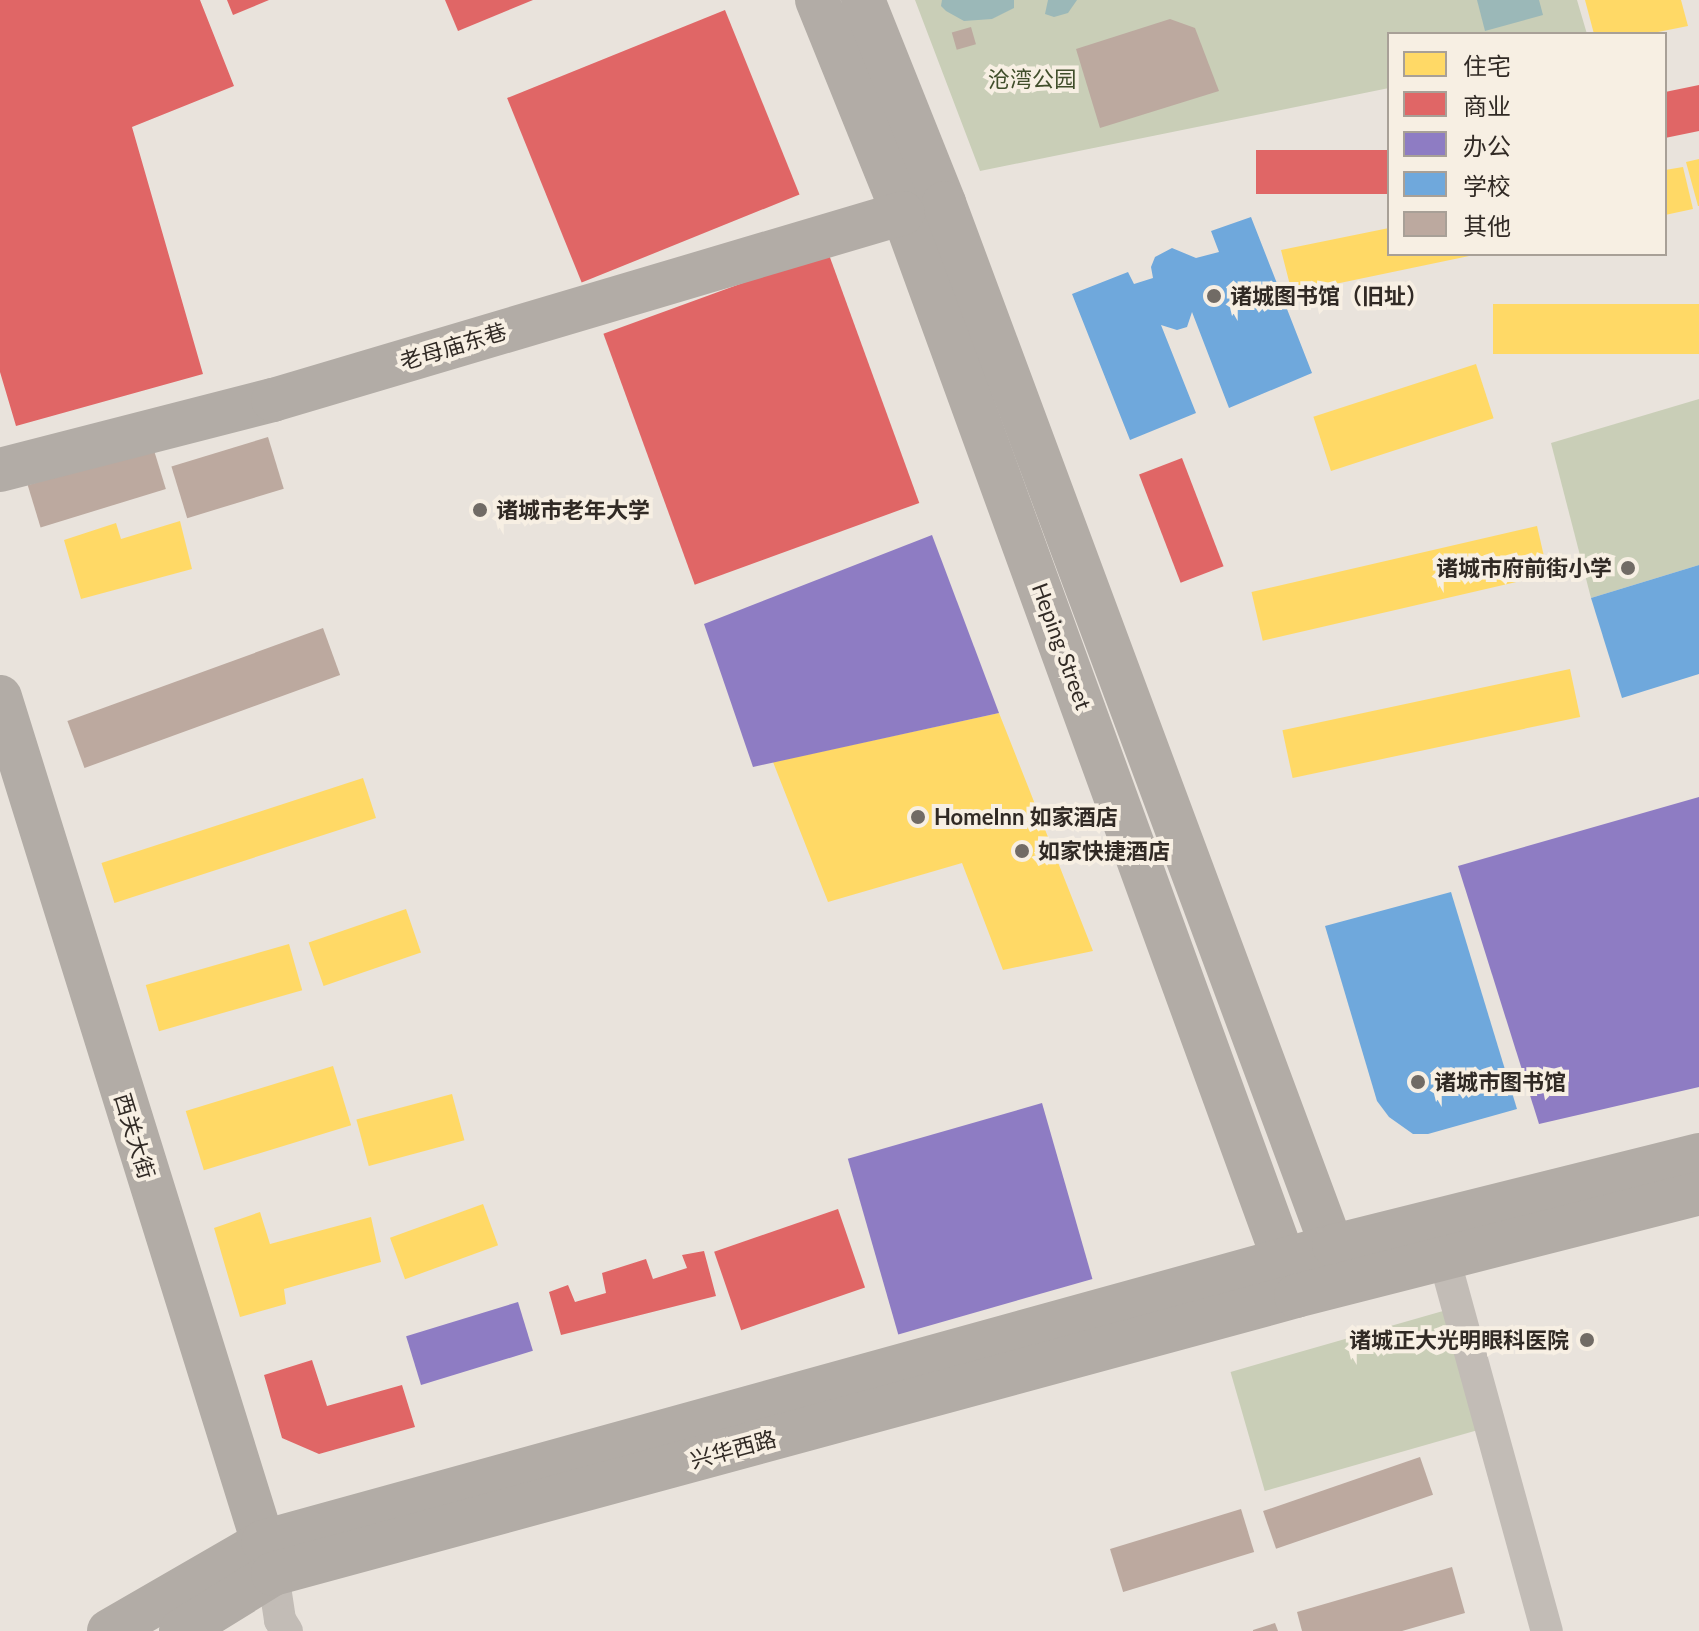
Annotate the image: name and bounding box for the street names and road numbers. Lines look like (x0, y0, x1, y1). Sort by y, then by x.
street label: 老母庙东巷 (397, 317, 509, 375)
street label: Heping Street (1027, 579, 1097, 713)
street label: 西关大街 (110, 1090, 160, 1182)
street label: 兴华西路 (687, 1425, 779, 1473)

